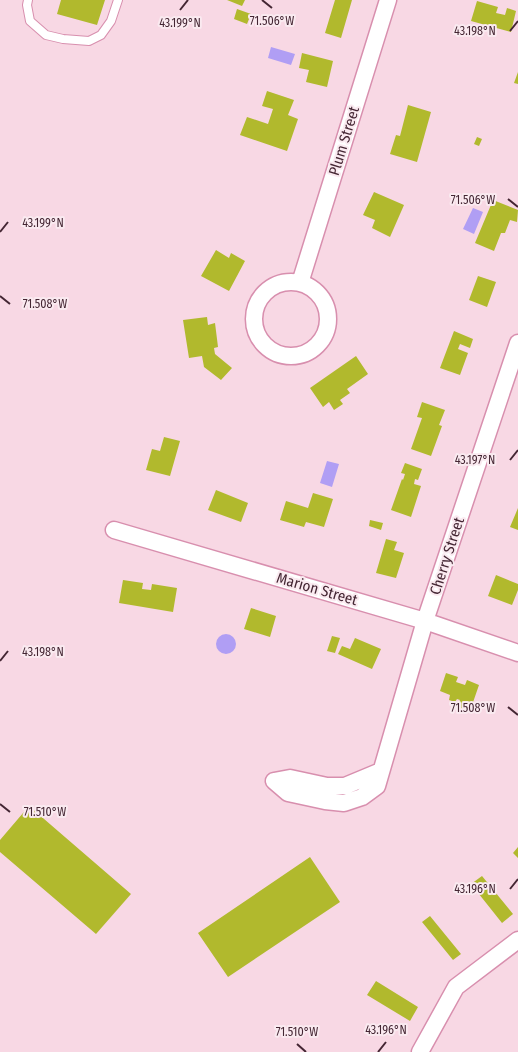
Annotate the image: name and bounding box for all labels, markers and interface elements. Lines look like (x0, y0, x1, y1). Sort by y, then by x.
text: 71.506°W (250, 14, 294, 28)
text: 43.199°N (159, 16, 201, 30)
text: 43.198°N (454, 24, 496, 38)
street label: Plum Street (325, 104, 363, 178)
text: 71.506°W (451, 193, 495, 207)
text: 43.199°N (22, 216, 64, 230)
text: 71.508°W (23, 297, 67, 311)
text: 43.197°N (455, 453, 495, 467)
street label: Cherry Street (426, 515, 468, 597)
street label: Marion Street (275, 569, 360, 609)
text: 43.198°N (22, 645, 64, 659)
text: 71.508°W (451, 701, 495, 715)
text: 71.510°W (24, 805, 66, 819)
text: 43.196°N (454, 882, 496, 896)
text: 43.196°N (365, 1023, 407, 1037)
text: 71.510°W (276, 1025, 318, 1039)

